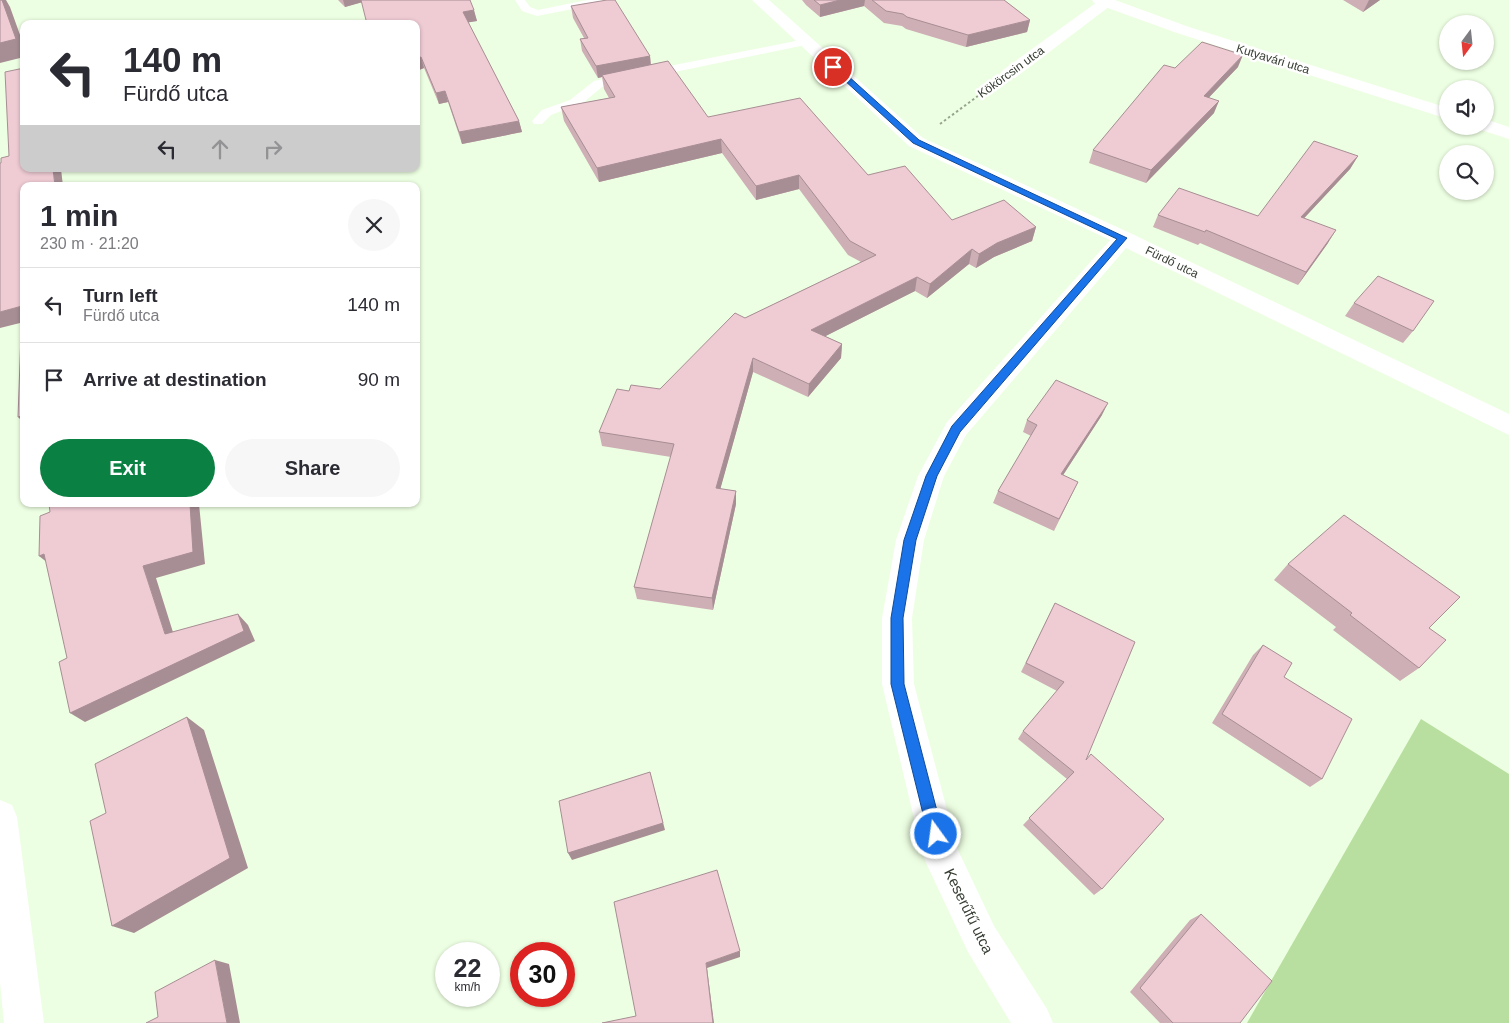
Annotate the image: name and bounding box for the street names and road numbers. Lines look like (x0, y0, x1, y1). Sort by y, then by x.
street label: Kutyavári utca (1235, 41, 1312, 77)
street label: Kökörcsin utca (975, 43, 1047, 101)
street label: Fürdő utca (1143, 243, 1201, 281)
street label: Keserűfű utca (941, 866, 997, 957)

